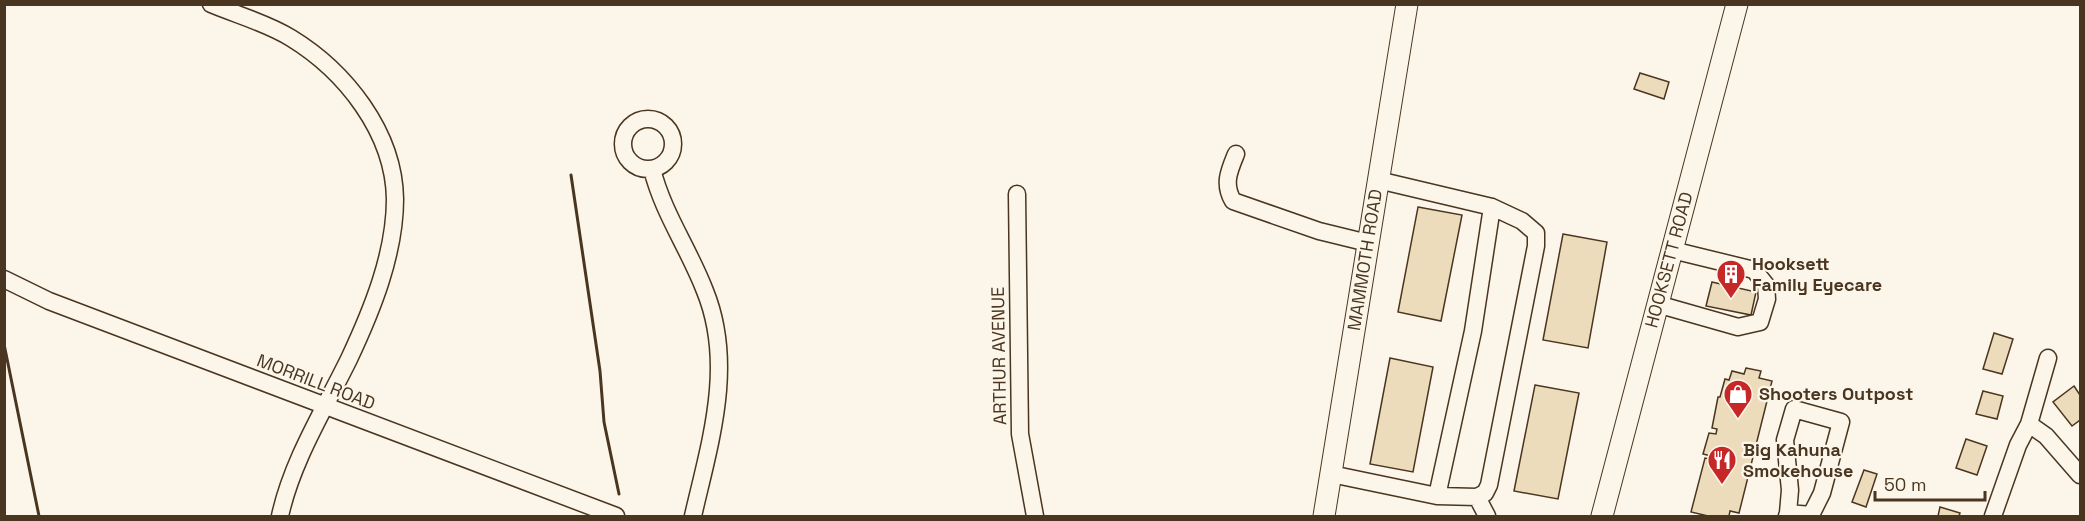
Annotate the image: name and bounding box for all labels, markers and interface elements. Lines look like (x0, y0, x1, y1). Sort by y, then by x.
street label: MAMMOTH ROAD (1342, 187, 1387, 332)
street label: HOOKSETT ROAD (1639, 189, 1698, 330)
place label: Hooksett Family Eyecare (1752, 252, 1882, 296)
building icon: Hooksett Family Eyecare (1715, 258, 1747, 300)
street label: ARTHUR AVENUE (986, 287, 1011, 425)
street label: MORRILL ROAD (254, 348, 379, 415)
shop icon: Shooters Outpost (1722, 378, 1754, 420)
place label: Shooters Outpost (1759, 382, 1913, 405)
place label: Big Kahuna Smokehouse (1743, 438, 1853, 482)
restaurant icon: Big Kahuna Smokehouse (1706, 444, 1738, 486)
scale bar (1875, 464, 1984, 502)
text: 50 m (1884, 473, 1926, 496)

